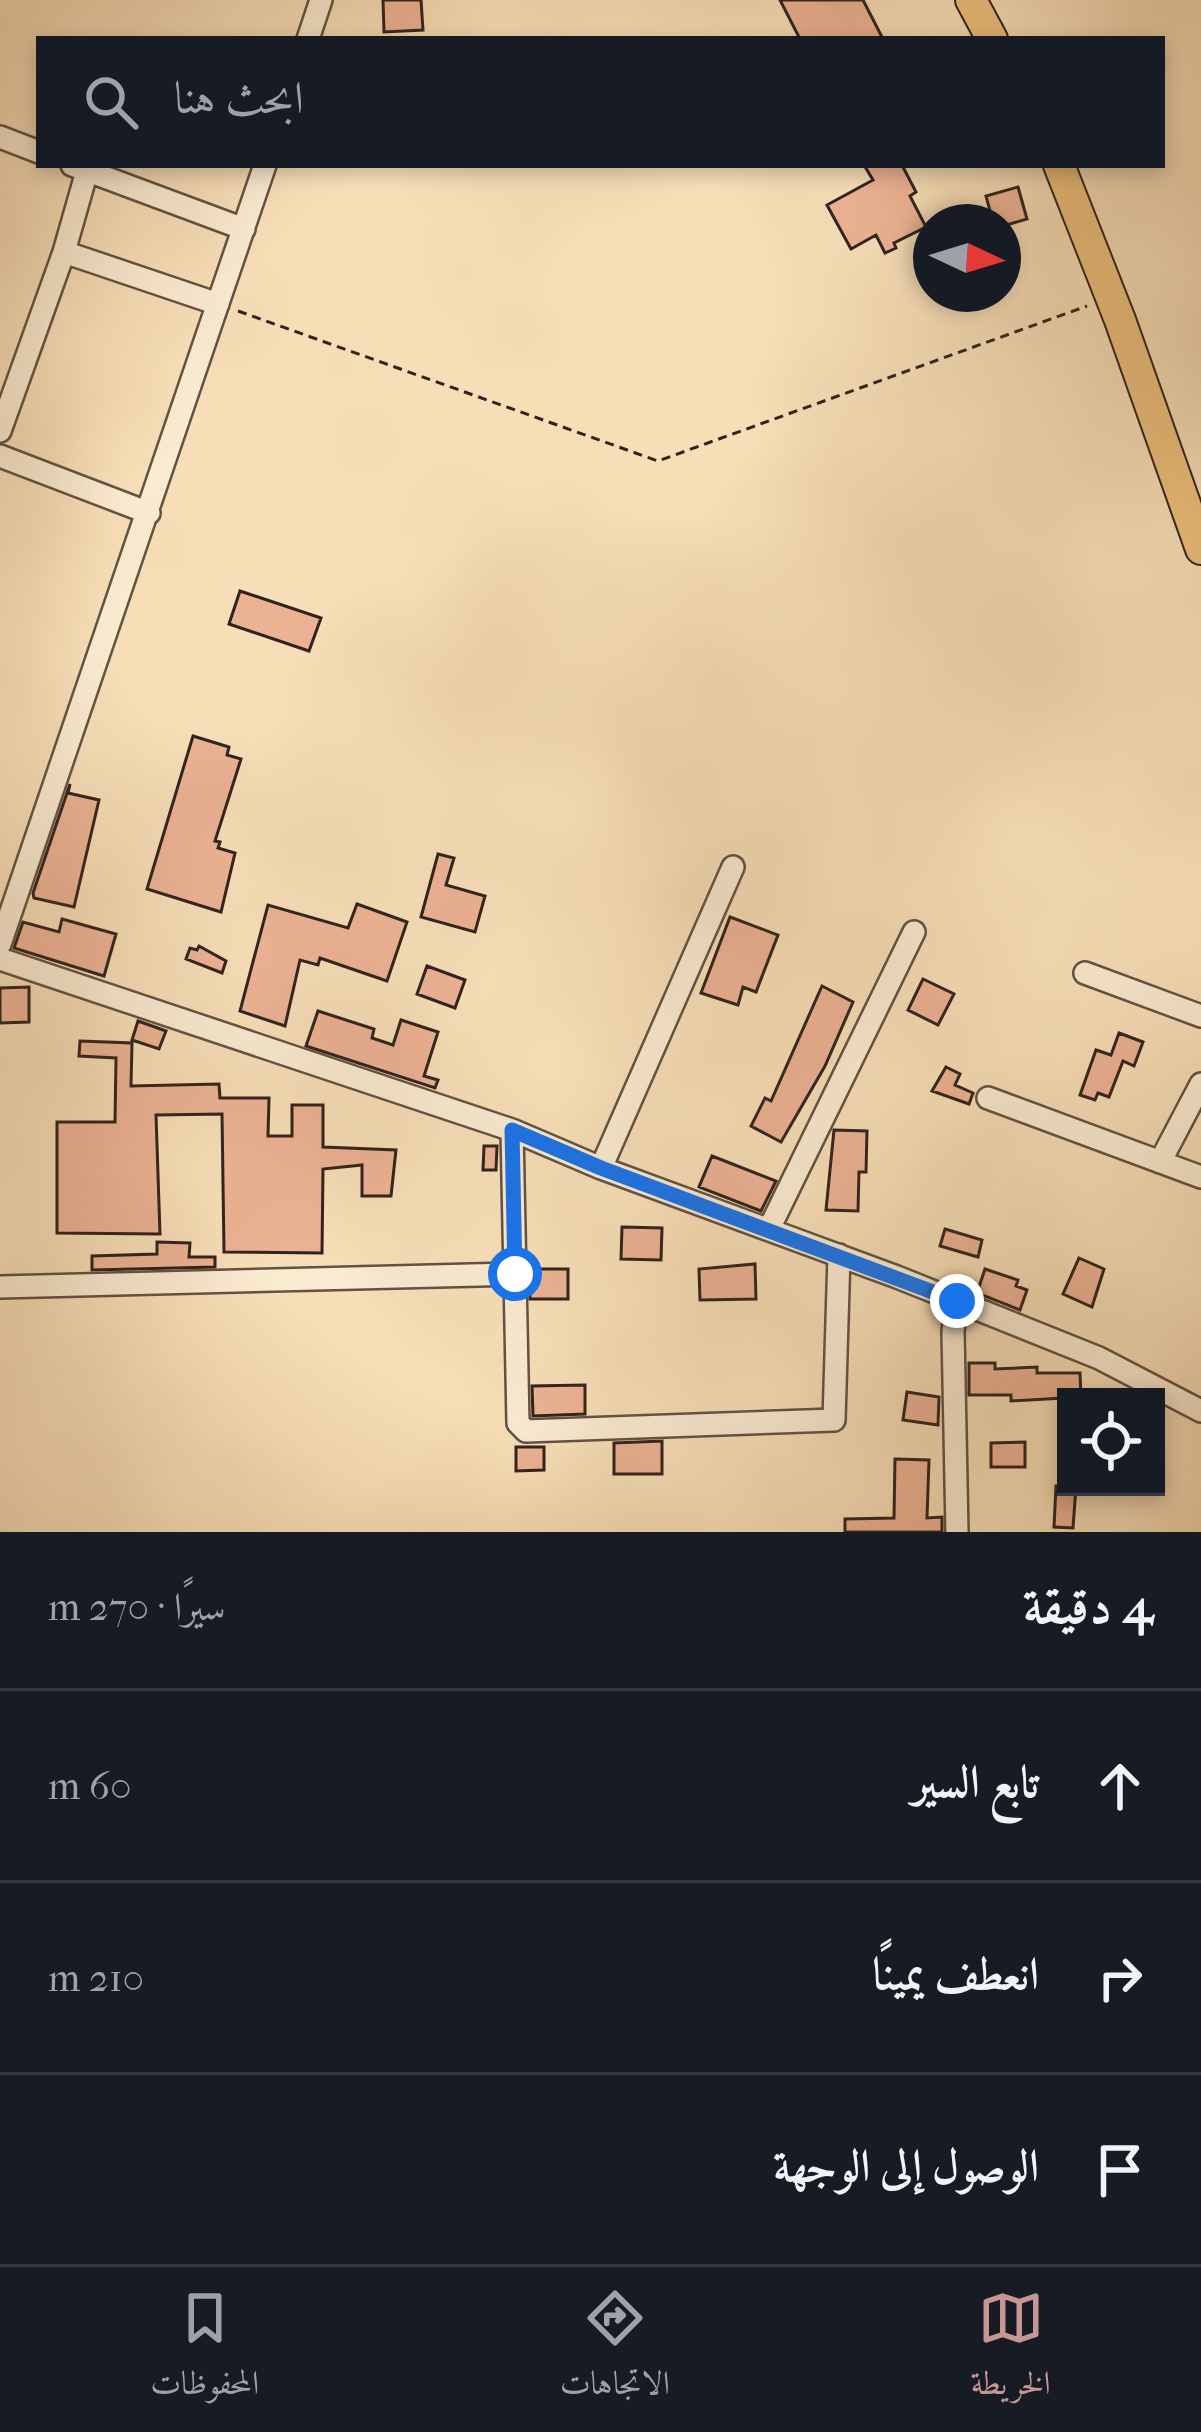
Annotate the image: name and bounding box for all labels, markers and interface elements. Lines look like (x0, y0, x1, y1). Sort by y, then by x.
search box (36, 36, 1165, 168)
icon: search (78, 69, 144, 135)
text: ابحث هنا (174, 72, 304, 125)
north arrow (913, 204, 1021, 312)
route start (488, 1247, 542, 1301)
route end (930, 1274, 984, 1328)
map controls (1057, 1388, 1165, 1496)
button: locate (1057, 1388, 1165, 1496)
text: 4 دقيقة (1023, 1576, 1153, 1636)
text: سيرًا · 270 m (48, 1584, 226, 1630)
icon: ahead (1087, 1753, 1153, 1819)
text: تابع السير (912, 1756, 1039, 1809)
text: 60 m (48, 1763, 131, 1809)
icon: right (1087, 1945, 1153, 2011)
text: انعطف يمينًا (873, 1948, 1039, 2001)
text: 210 m (48, 1955, 144, 2001)
icon: arrive (1087, 2137, 1153, 2203)
text: الوصول إلى الوجهة (773, 2140, 1039, 2193)
tab: المحفوظات (150, 2285, 259, 2415)
tab: الاتجاهات (560, 2285, 670, 2415)
tab: الخريطة (970, 2285, 1051, 2415)

